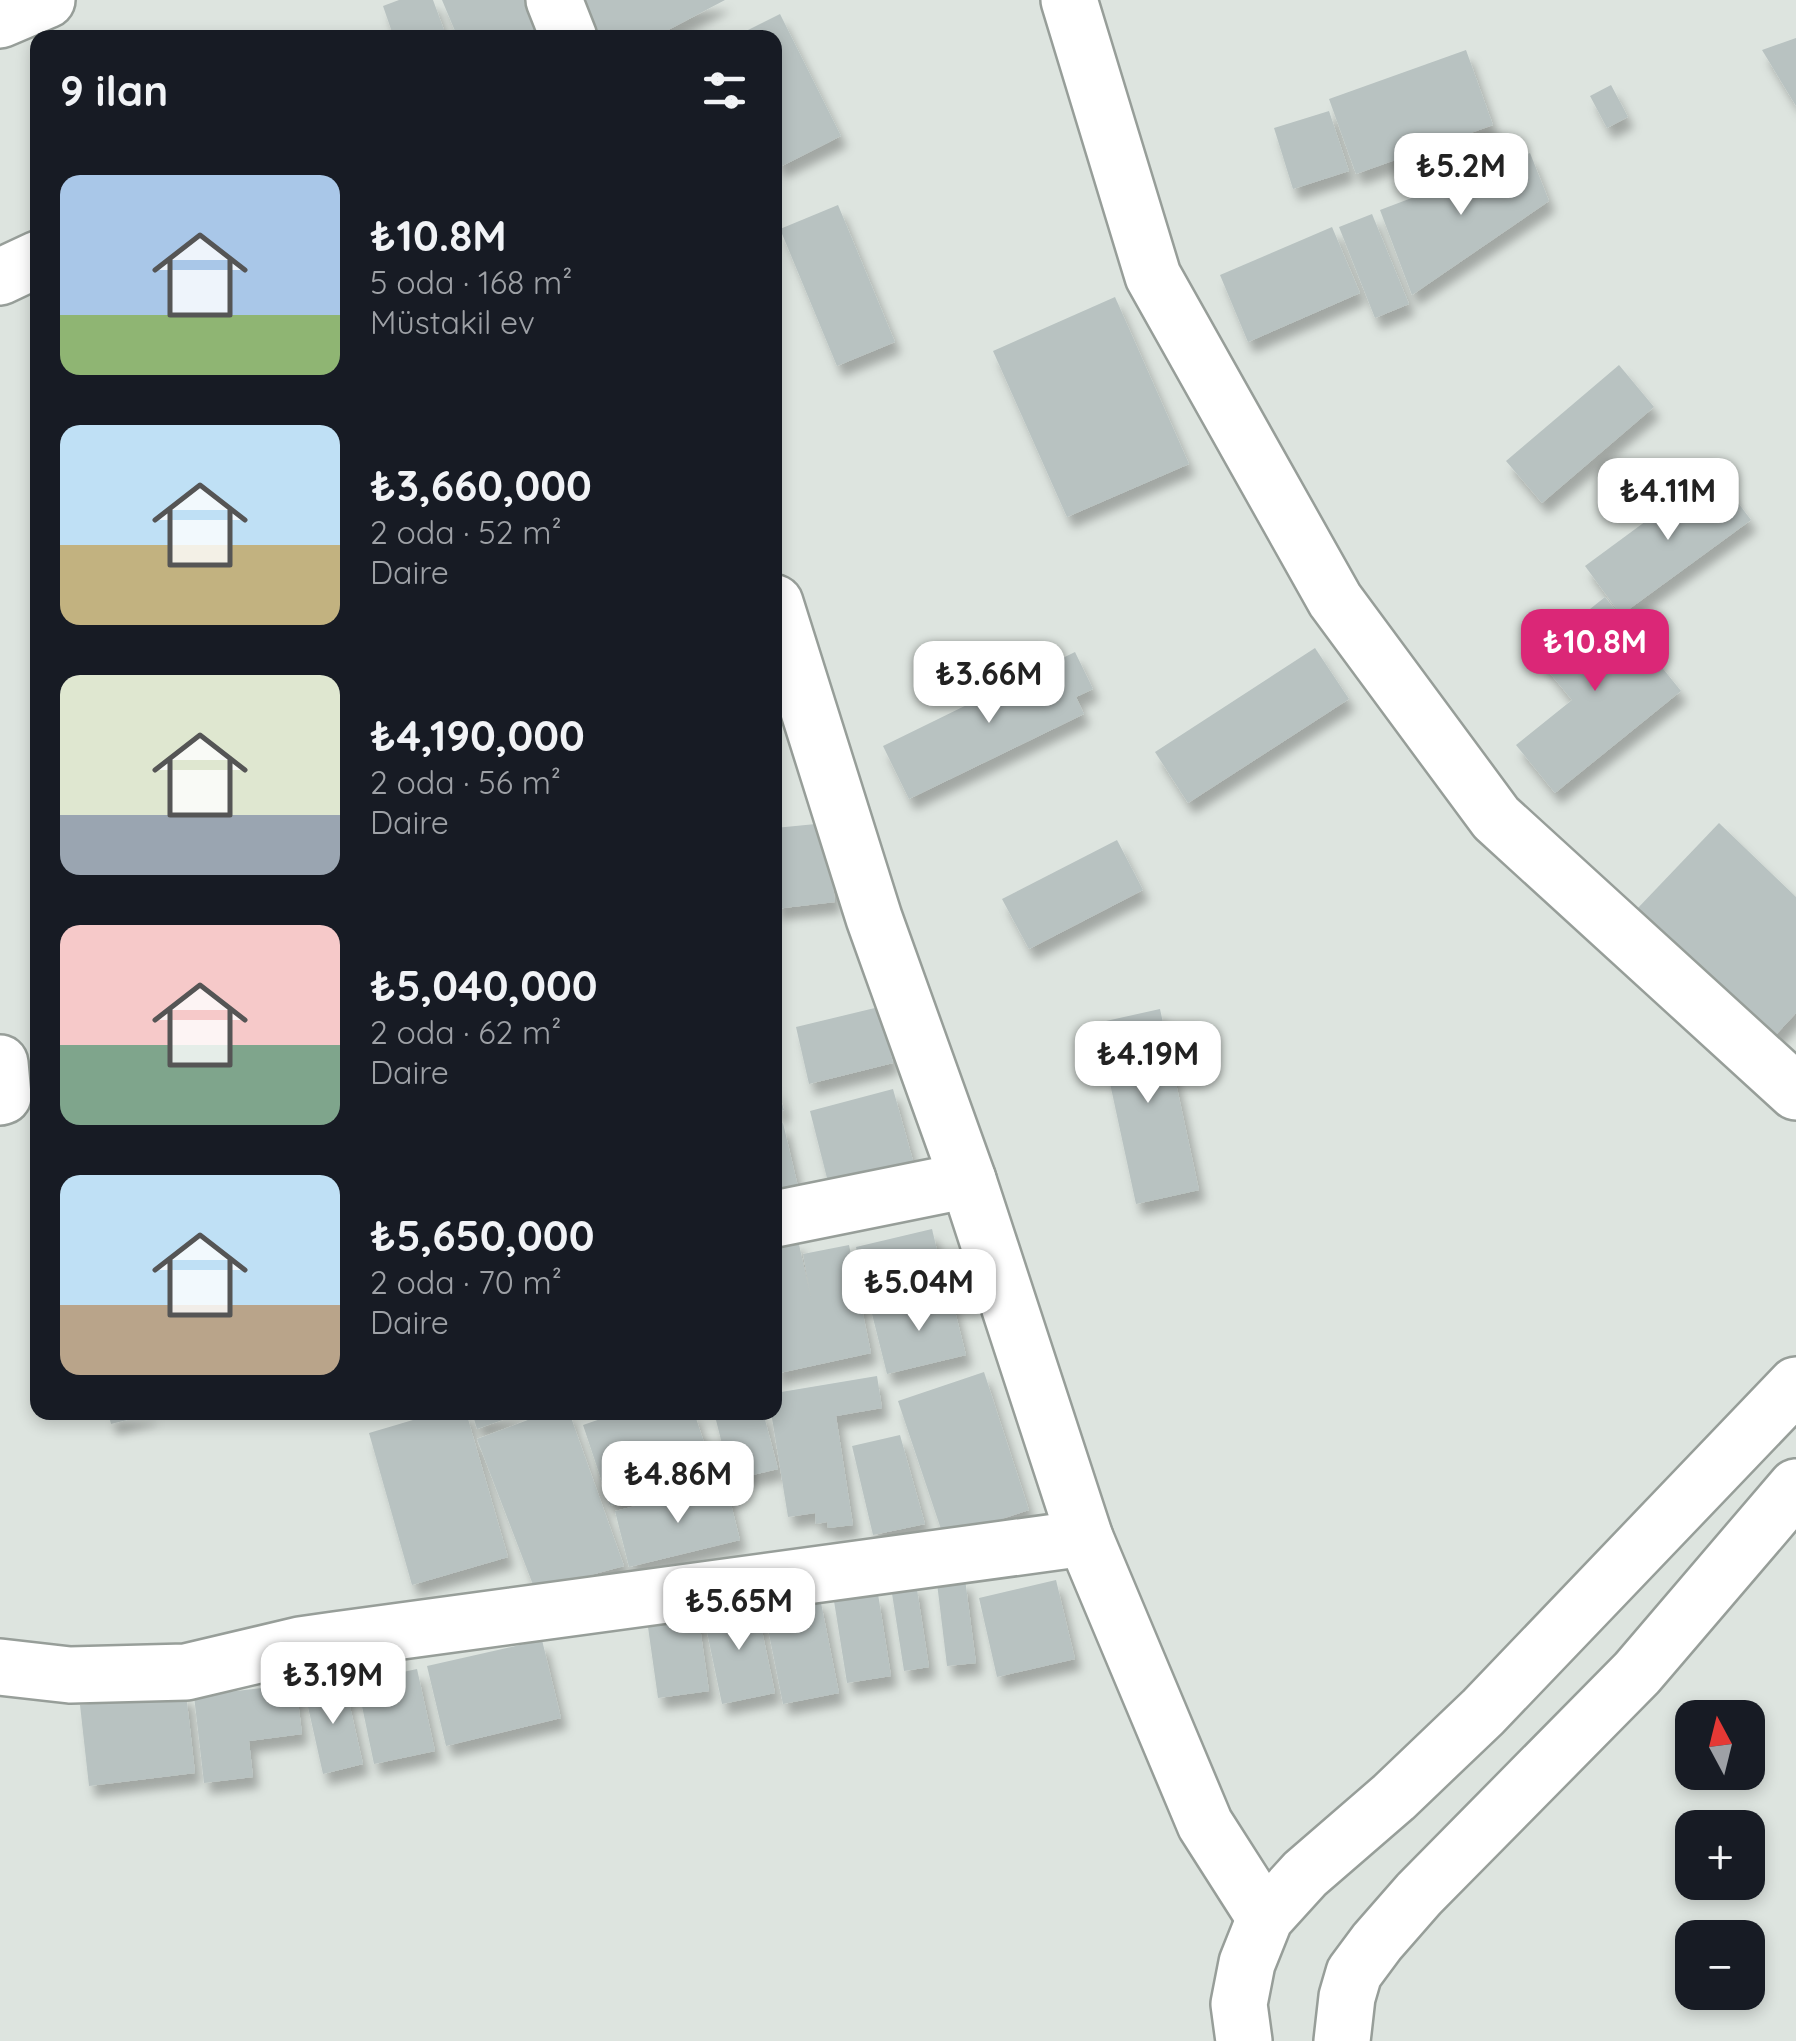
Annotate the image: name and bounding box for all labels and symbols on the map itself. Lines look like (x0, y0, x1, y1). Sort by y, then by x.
pin: ₺5.2M (1391, 133, 1531, 218)
pin: ₺4.11M (1587, 458, 1749, 543)
pin: ₺10.8M (1514, 609, 1676, 694)
pin: ₺3.66M (908, 641, 1070, 726)
pin: ₺4.19M (1067, 1021, 1229, 1106)
pin: ₺5.04M (838, 1249, 1000, 1334)
pin: ₺4.86M (597, 1441, 759, 1526)
pin: ₺5.65M (658, 1568, 820, 1653)
pin: ₺3.19M (252, 1642, 414, 1727)
north arrow (1675, 1700, 1765, 1790)

